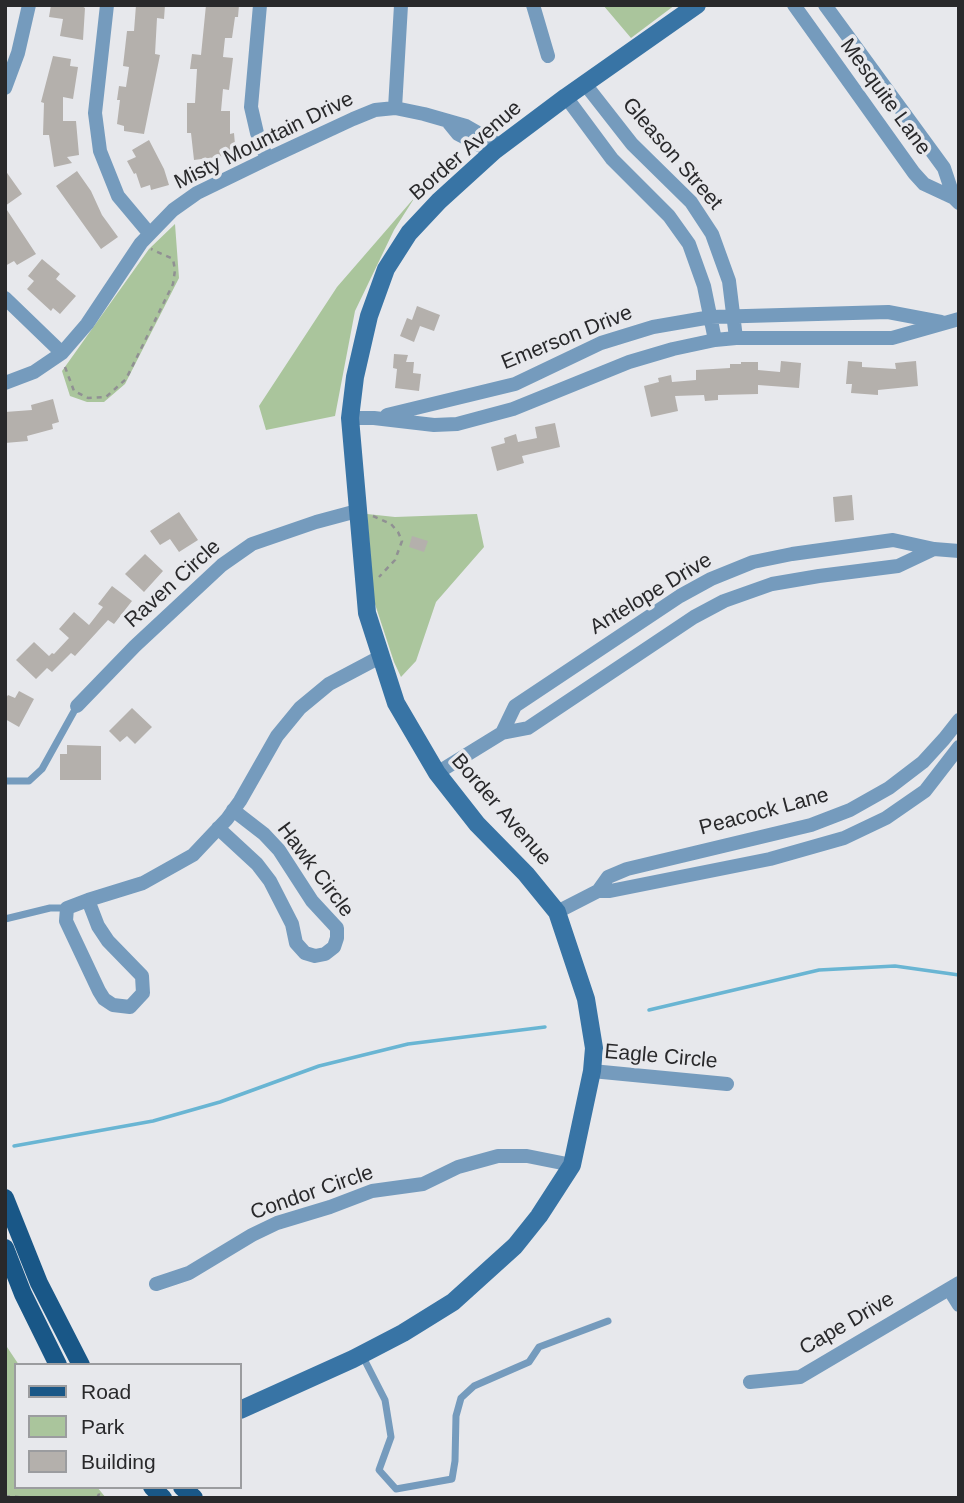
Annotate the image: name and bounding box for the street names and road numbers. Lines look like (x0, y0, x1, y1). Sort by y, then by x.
street label: Mesquite Lane (834, 34, 936, 160)
street label: Misty Mountain Drive (170, 87, 358, 195)
street label: Gleason Street (617, 93, 727, 215)
street label: Border Avenue (405, 96, 527, 206)
street label: Emerson Drive (498, 300, 636, 376)
street label: Raven Circle (120, 534, 226, 634)
street label: Antelope Drive (585, 548, 717, 640)
street label: Border Avenue (446, 749, 556, 871)
street label: Peacock Lane (696, 783, 832, 841)
street label: Hawk Circle (271, 818, 359, 922)
street label: Eagle Circle (604, 1040, 718, 1074)
street label: Condor Circle (247, 1160, 377, 1226)
street label: Cape Drive (795, 1287, 899, 1361)

